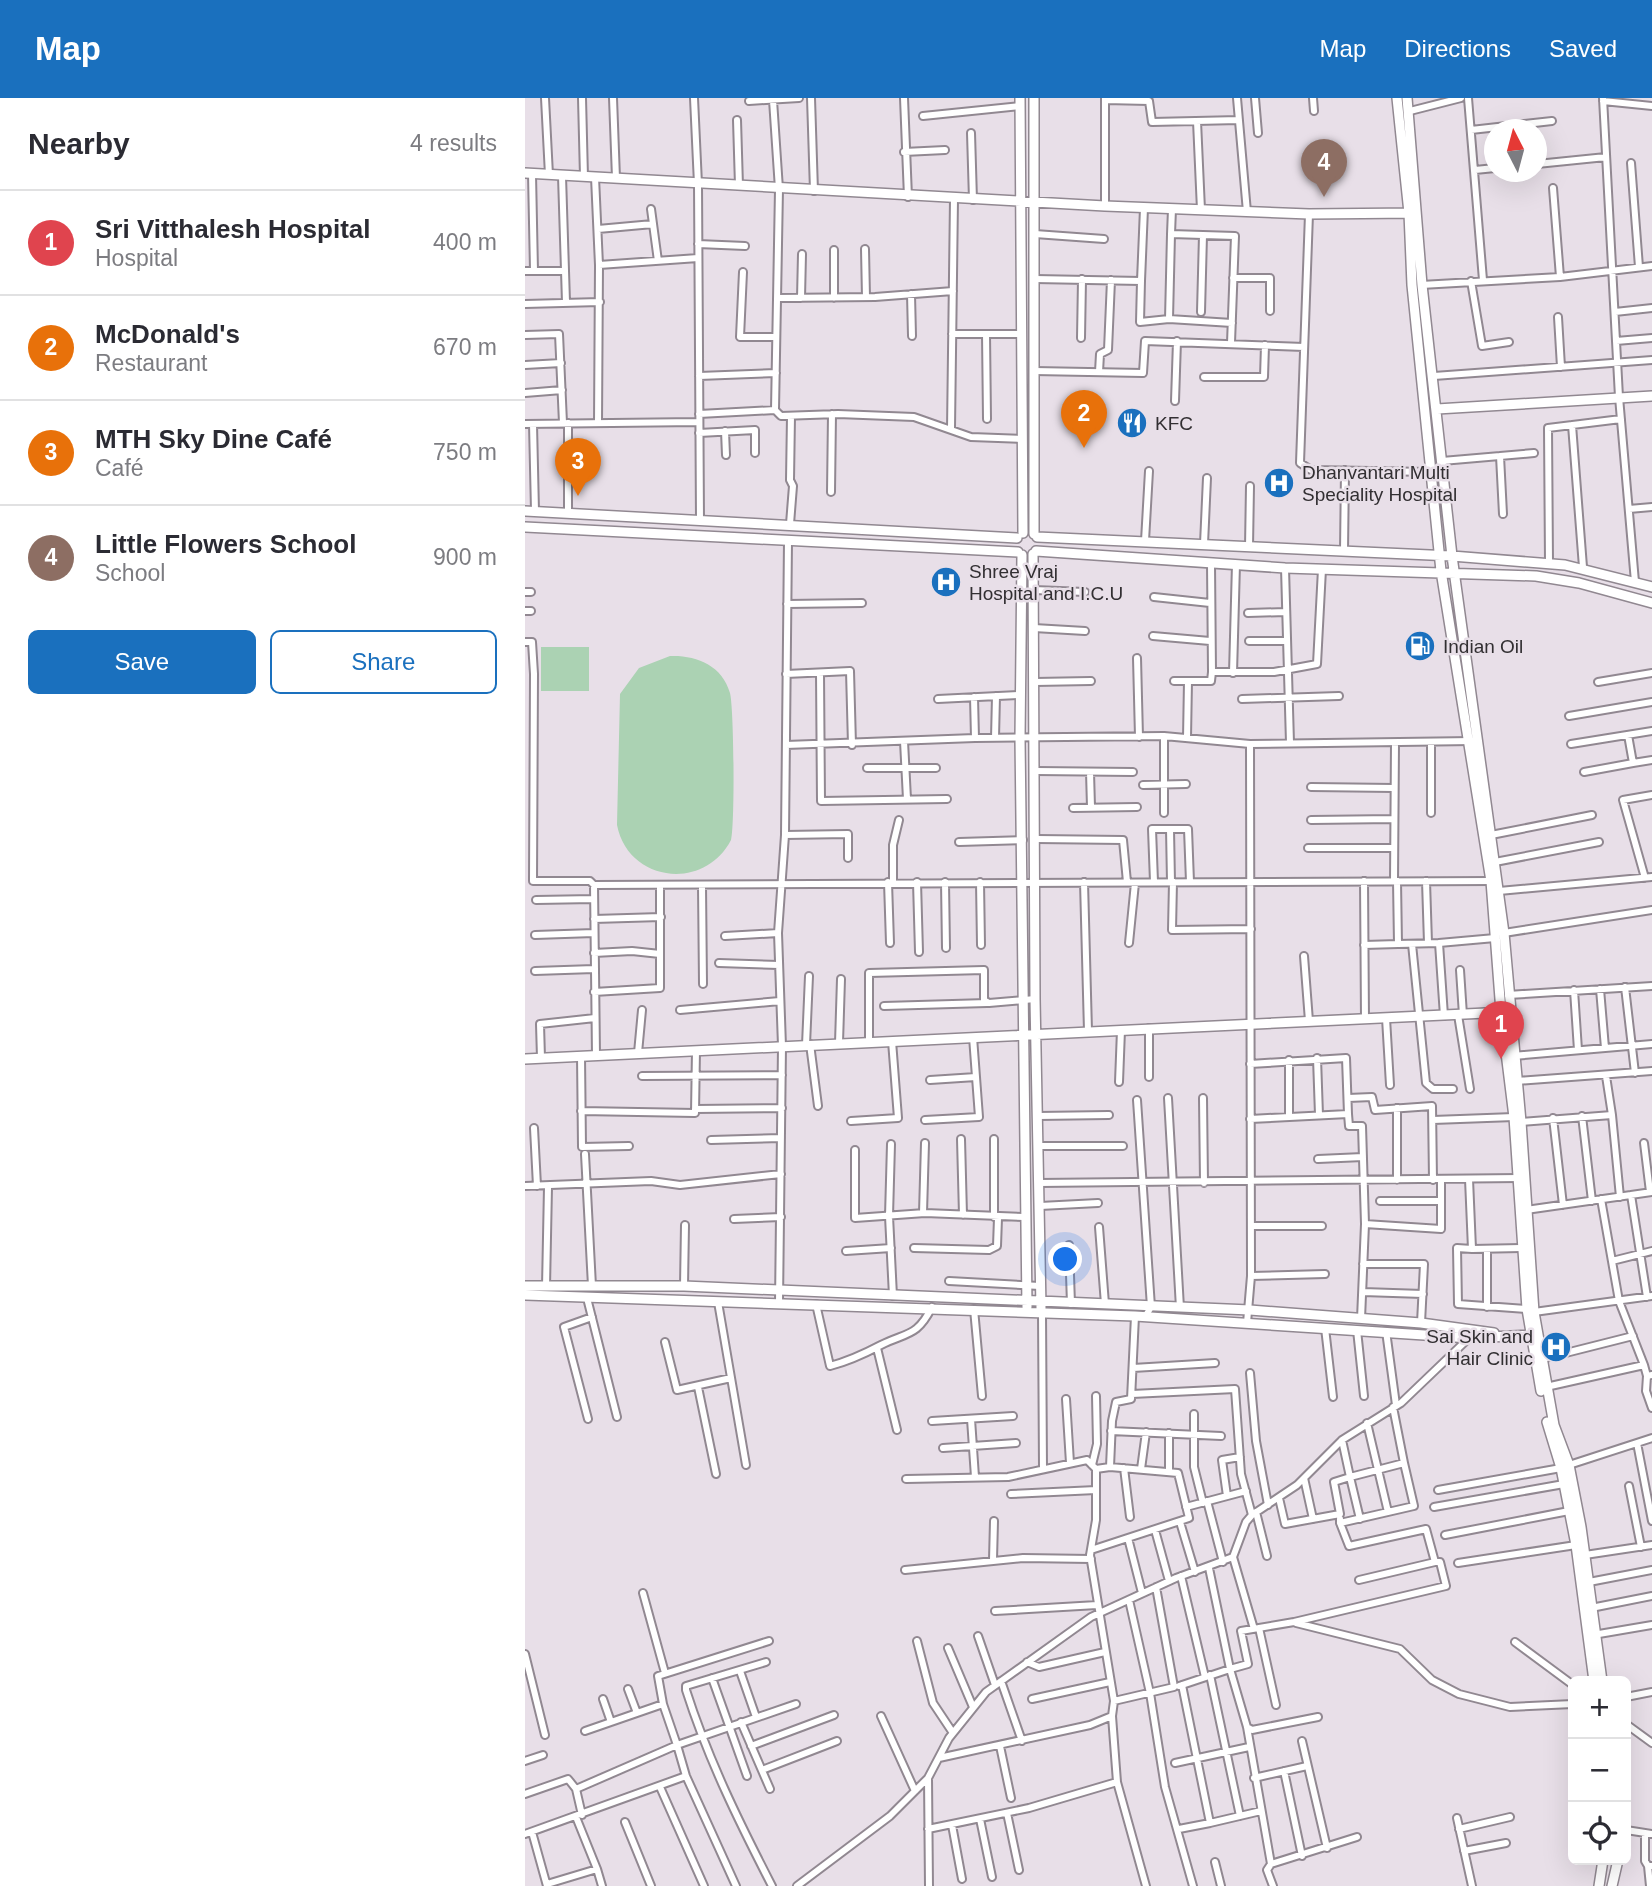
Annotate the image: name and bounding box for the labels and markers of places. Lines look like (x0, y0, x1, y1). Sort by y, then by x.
pin: 4 (1301, 139, 1347, 197)
pin: 2 (1061, 390, 1107, 448)
restaurant icon: KFC (1115, 406, 1149, 440)
place label: KFC (1155, 413, 1193, 434)
pin: 3 (555, 438, 601, 496)
place label: Dhanvantari Multi Speciality Hospital (1302, 462, 1457, 505)
hospital icon: Dhanvantari Multi Speciality Hospital (1262, 466, 1296, 500)
place label: Shree Vraj Hospital and I.C.U (969, 561, 1123, 604)
hospital icon: Shree Vraj Hospital and I.C.U (929, 565, 963, 599)
fuel station icon: Indian Oil (1403, 629, 1437, 663)
place label: Indian Oil (1443, 636, 1523, 657)
pin: 1 (1478, 1001, 1524, 1059)
place label: Sai Skin and Hair Clinic (1426, 1326, 1533, 1369)
hospital icon: Sai Skin and Hair Clinic (1539, 1330, 1573, 1364)

